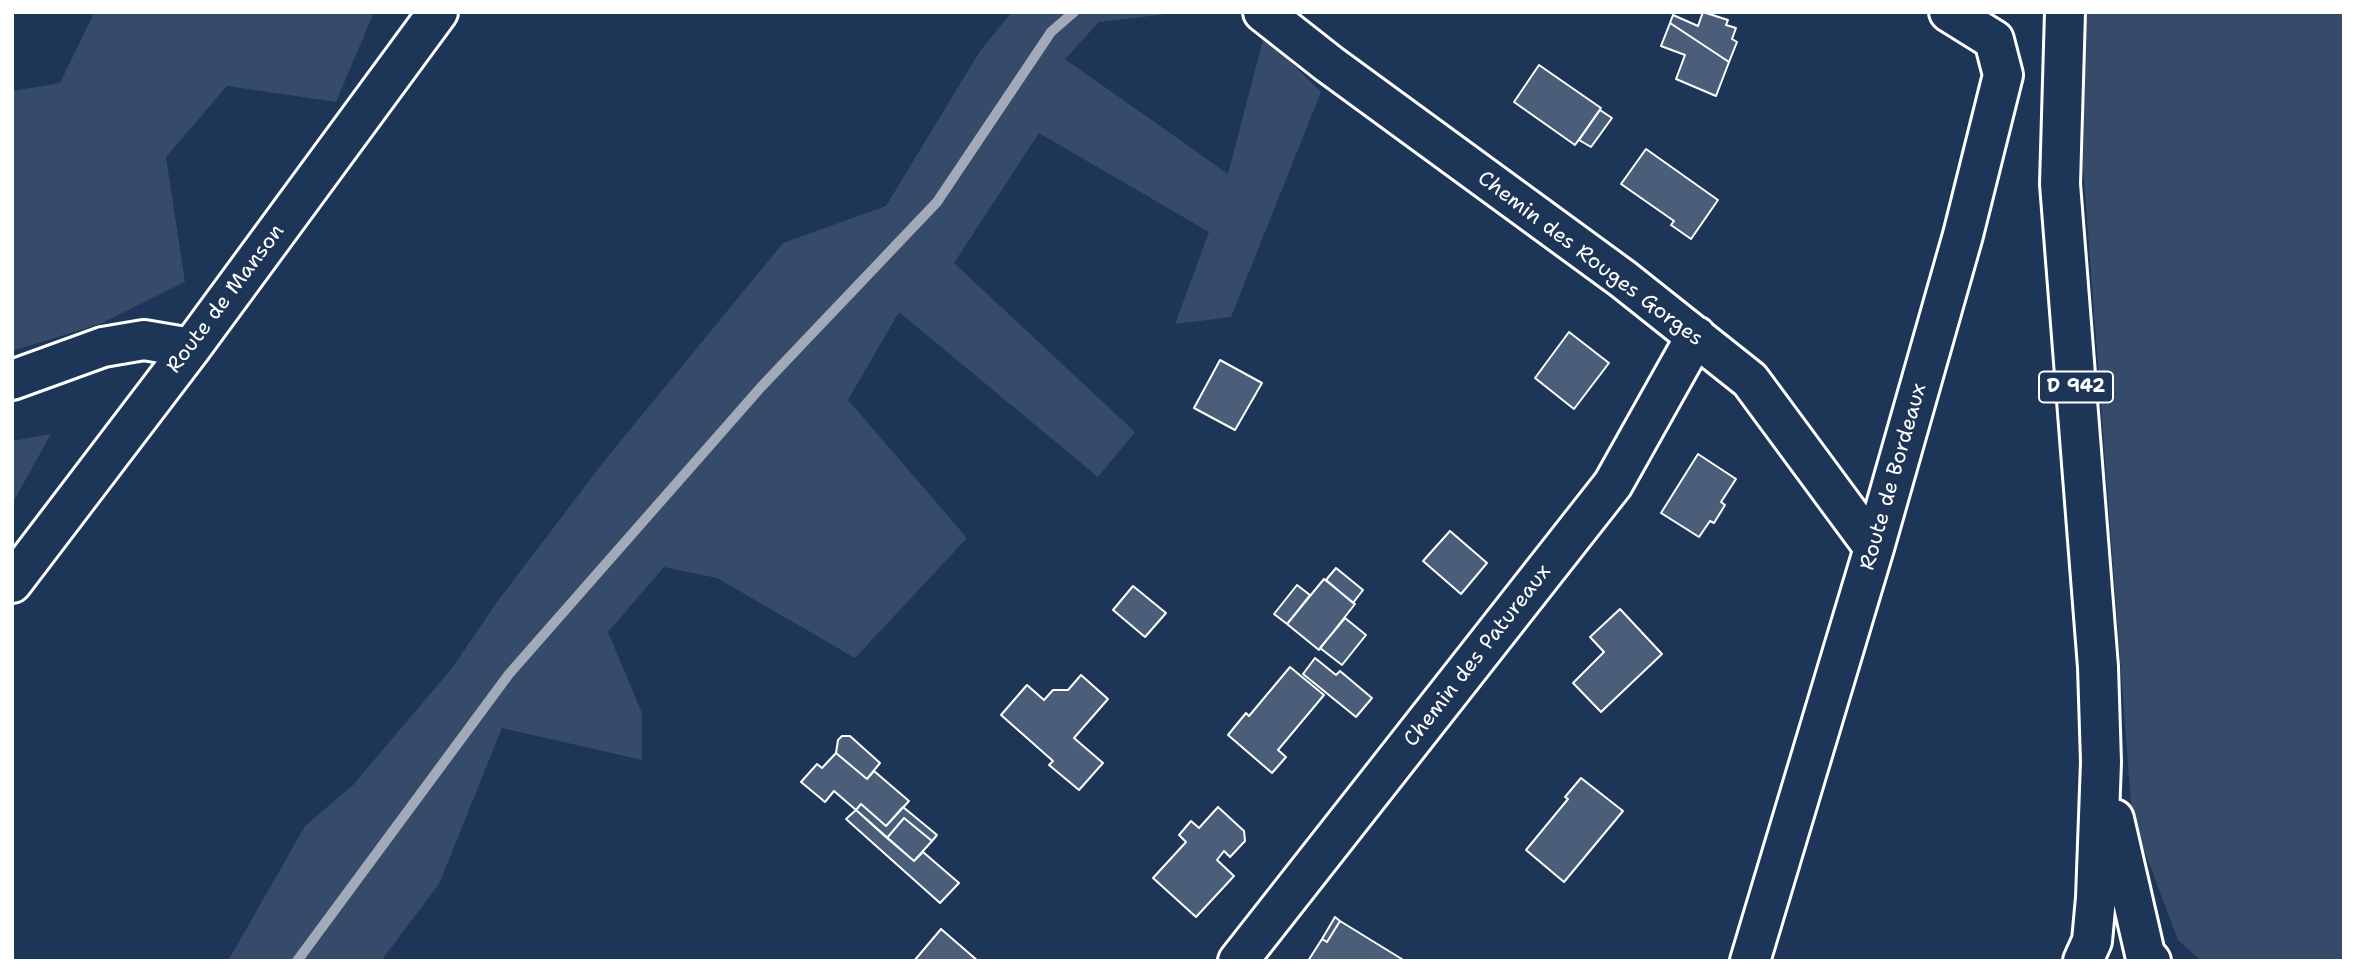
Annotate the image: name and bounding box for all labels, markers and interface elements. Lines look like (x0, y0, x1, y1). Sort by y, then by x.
street label: Chemin des Rouges Gorges (1472, 166, 1708, 352)
street label: Route de Manson (162, 220, 290, 378)
road number: D 942 (2039, 372, 2113, 402)
street label: Route de Bordeaux (1855, 381, 1933, 573)
street label: Chemin des Patureaux (1399, 560, 1557, 752)

